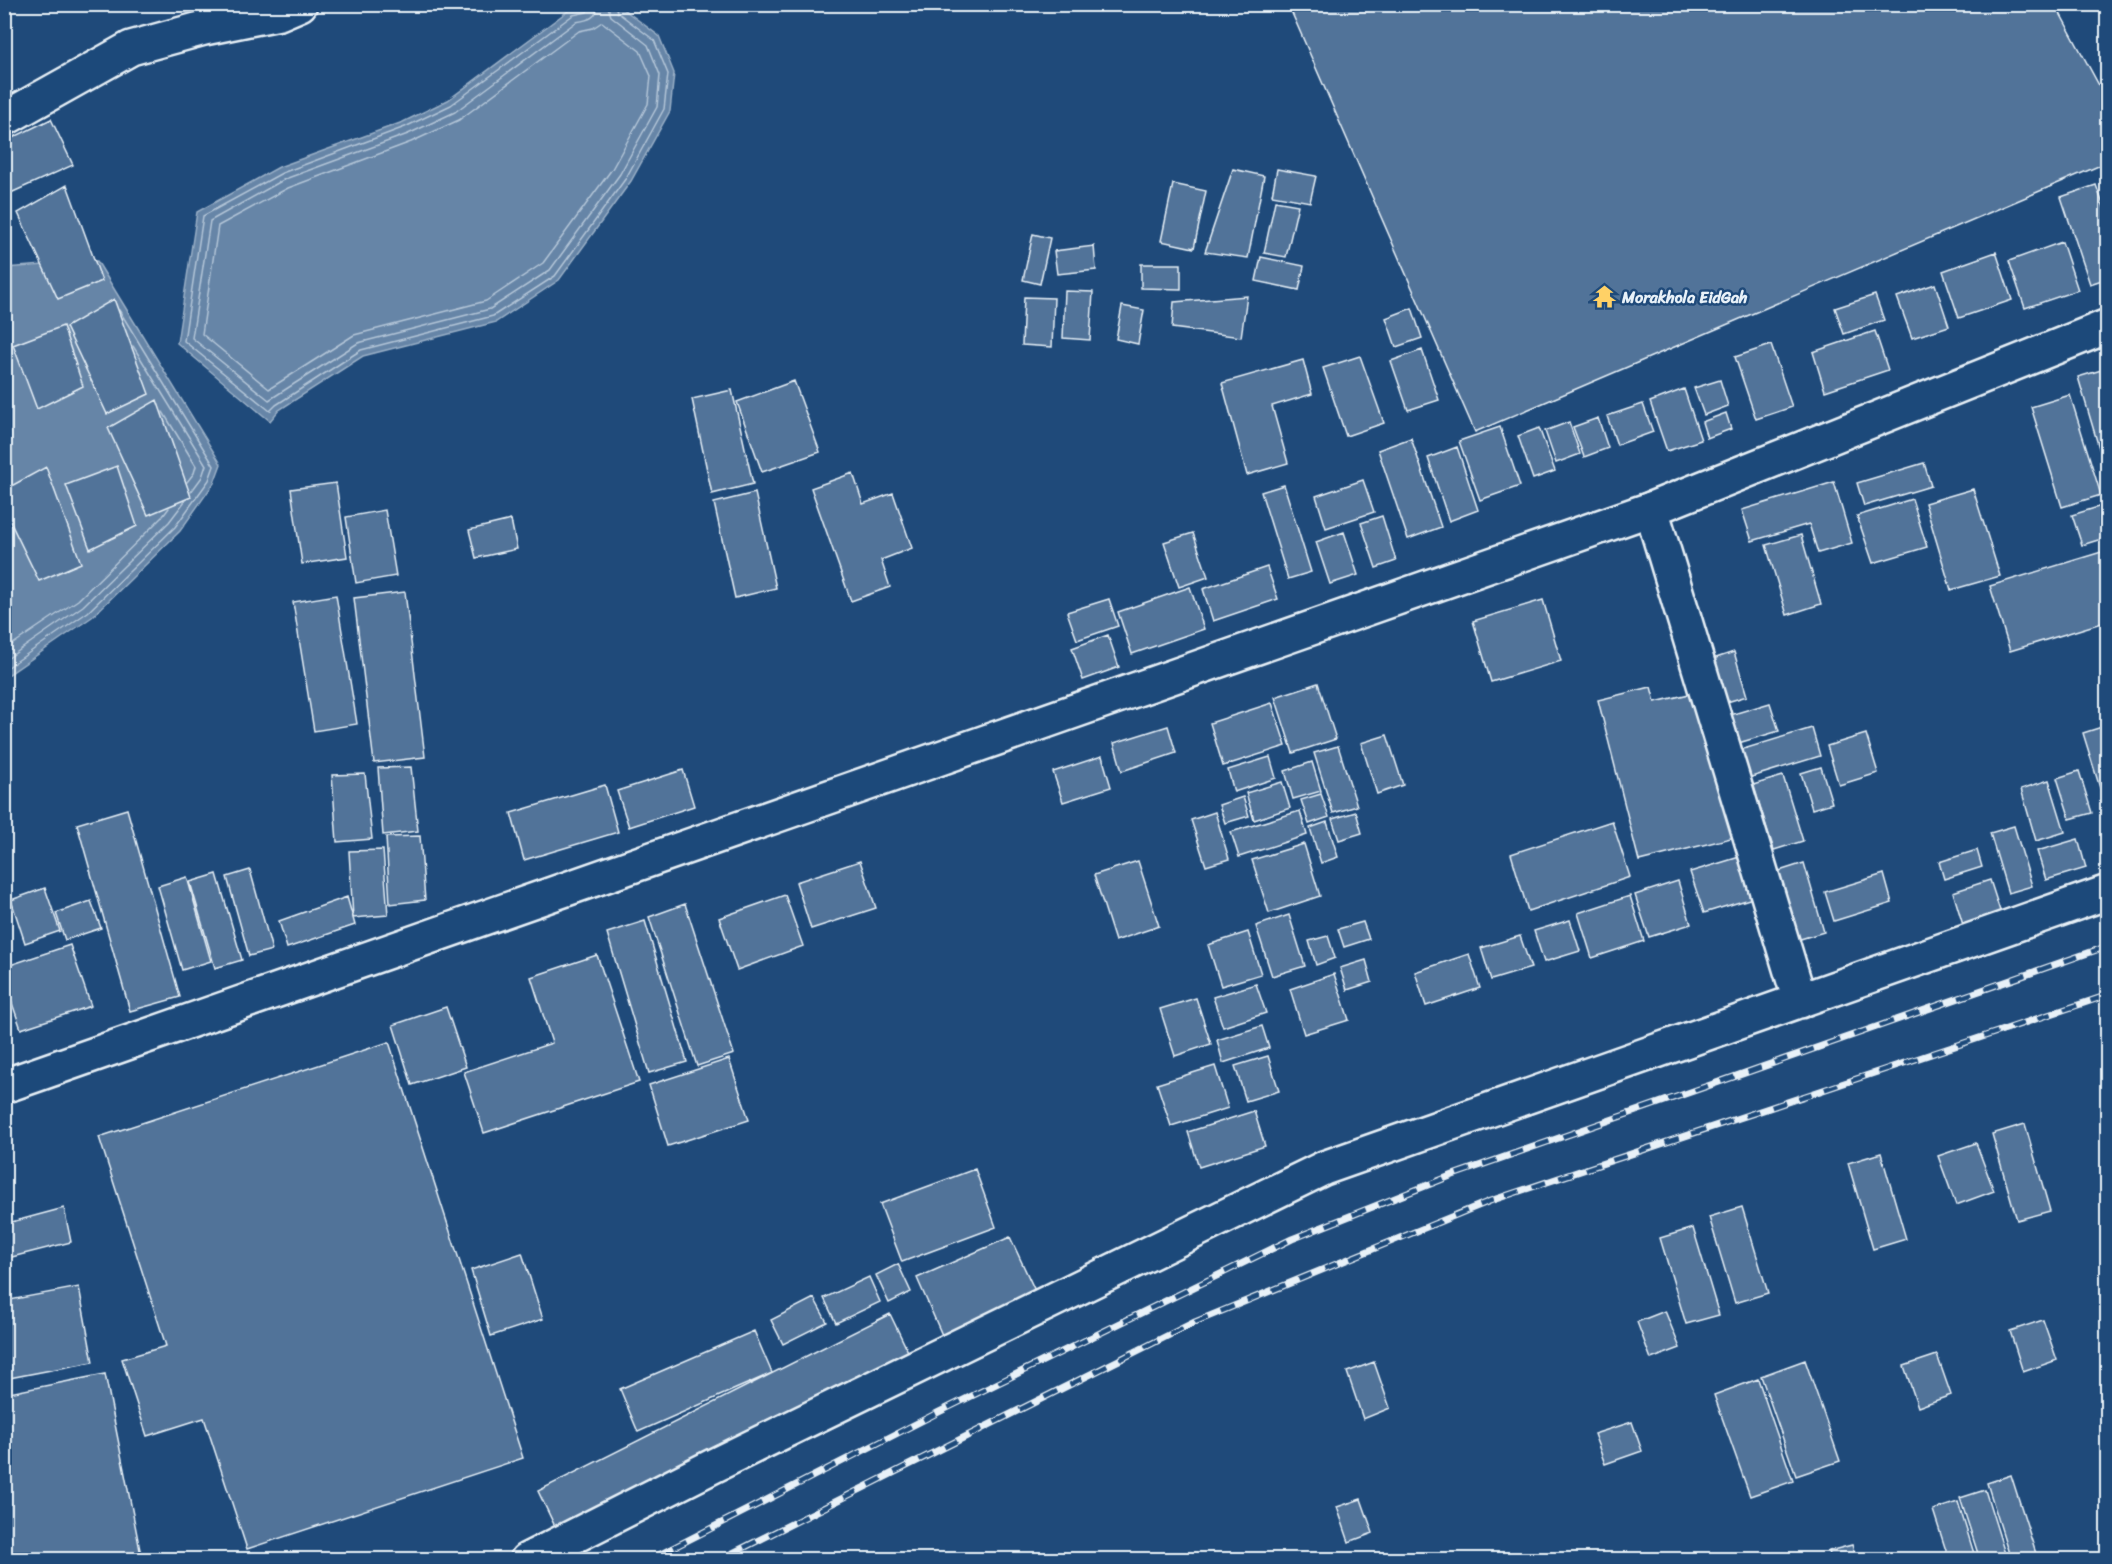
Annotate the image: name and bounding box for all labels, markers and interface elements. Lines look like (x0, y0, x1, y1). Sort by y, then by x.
place label: Morakhola EidGah (1621, 283, 1748, 312)
temple icon: Morakhola EidGah (1591, 284, 1617, 310)

